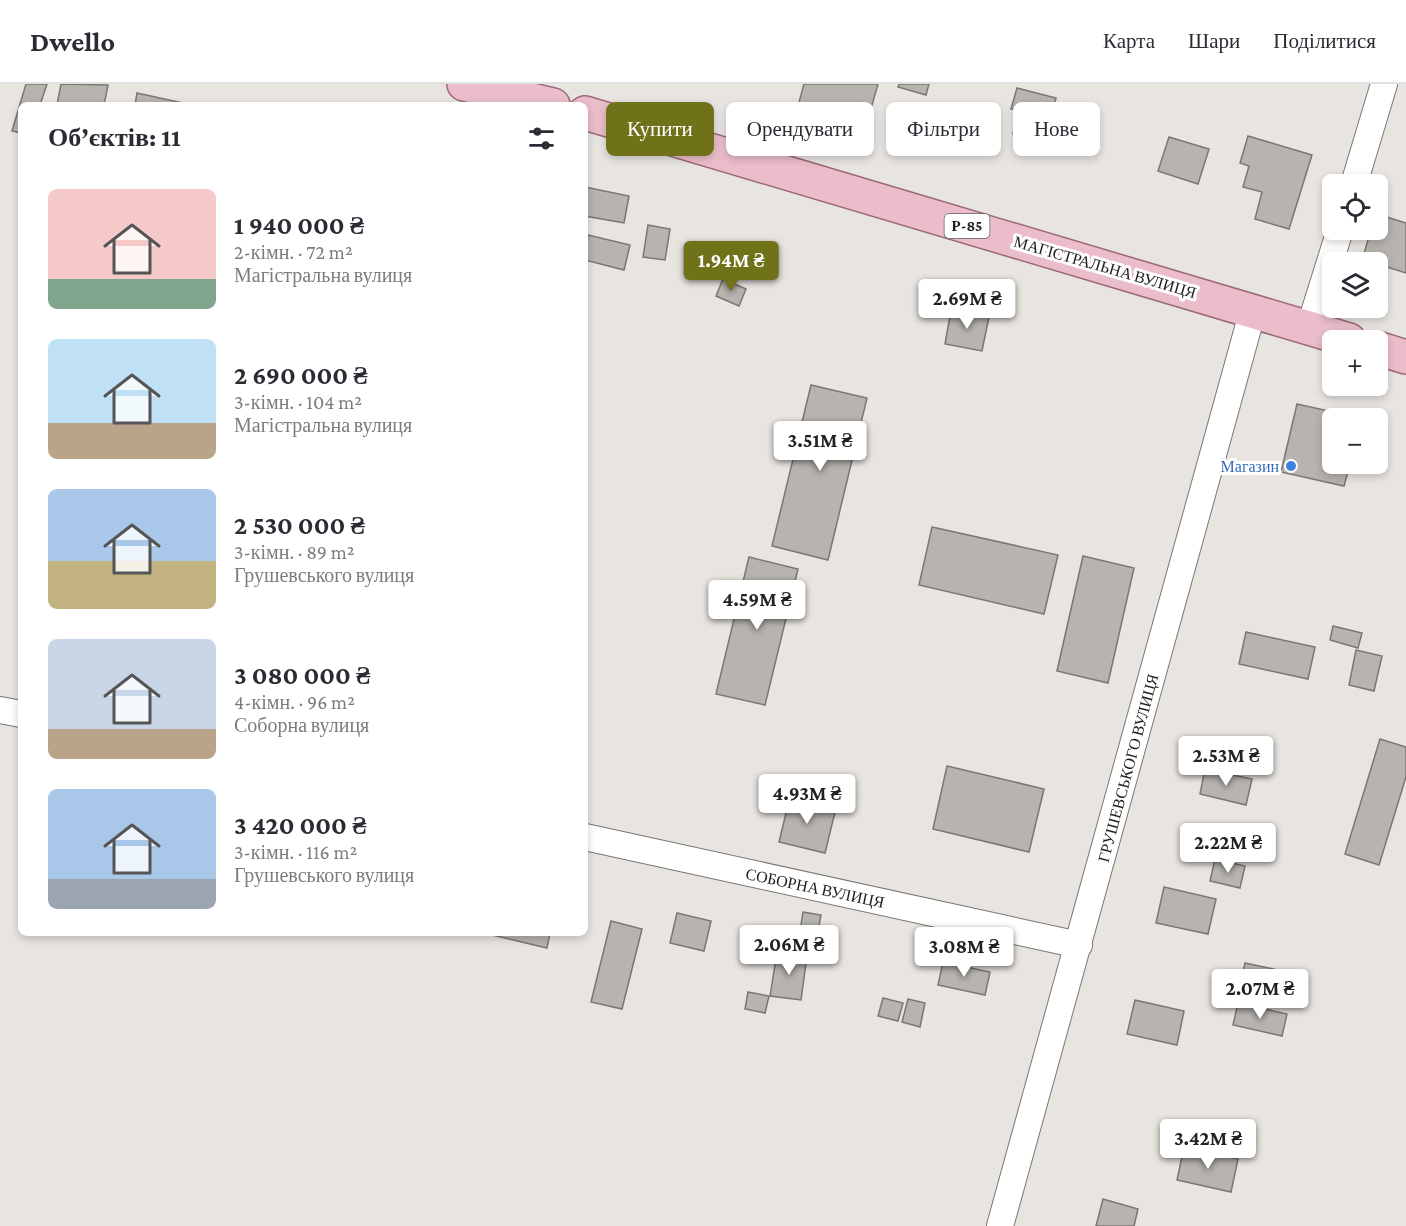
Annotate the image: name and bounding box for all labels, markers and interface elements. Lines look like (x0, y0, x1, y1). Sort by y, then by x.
text: Dwello (30, 26, 115, 57)
text: Карта (1103, 29, 1155, 53)
text: Шари (1188, 29, 1240, 53)
text: Поділитися (1273, 29, 1376, 53)
chip: Купити (606, 102, 714, 156)
chip: Орендувати (726, 102, 874, 156)
chip: Фільтри (886, 102, 1001, 156)
chip: Нове (1013, 102, 1100, 156)
icon: filters (525, 122, 558, 155)
text: Об’єктів: 11 (48, 123, 181, 152)
map controls (1322, 174, 1388, 474)
button: locate (1322, 174, 1388, 240)
text: 1 940 000 ₴ (234, 211, 364, 240)
icon: home (96, 213, 168, 285)
road number: Р-85 (944, 214, 990, 238)
street label: МАГІСТРАЛЬНА ВУЛИЦЯ (1012, 233, 1198, 302)
text: 2-кімн. · 72 m² (234, 241, 353, 263)
pin: 1.94M ₴ (676, 241, 786, 292)
text: 1.94M ₴ (698, 249, 764, 271)
button: layers (1322, 252, 1388, 318)
text: Магістральна вулиця (234, 264, 412, 286)
pin: 2.69M ₴ (912, 279, 1022, 330)
text: 2.69M ₴ (932, 287, 1002, 309)
button: + (1322, 330, 1388, 396)
text: 2 690 000 ₴ (234, 361, 368, 390)
icon: home (96, 363, 168, 435)
text: 3-кімн. · 104 m² (234, 391, 362, 413)
button: − (1322, 408, 1388, 474)
text: Магістральна вулиця (234, 414, 412, 436)
pin: 3.51M ₴ (765, 421, 875, 472)
text: 3.51M ₴ (788, 429, 852, 451)
place label: Магазин (1221, 458, 1279, 475)
marker: Магазин (1284, 459, 1298, 473)
text: 2 530 000 ₴ (234, 511, 365, 540)
icon: home (96, 513, 168, 585)
text: 3-кімн. · 89 m² (234, 541, 355, 563)
text: Грушевського вулиця (234, 564, 414, 586)
pin: 4.59M ₴ (702, 580, 812, 631)
text: 4.59M ₴ (722, 588, 792, 610)
text: 3 080 000 ₴ (234, 661, 370, 690)
icon: home (96, 663, 168, 735)
street label: ГРУШЕВСЬКОГО ВУЛИЦЯ (1095, 672, 1162, 864)
text: 4-кімн. · 96 m² (234, 691, 355, 713)
text: Соборна вулиця (234, 714, 369, 736)
pin: 2.53M ₴ (1171, 736, 1281, 787)
text: 2.53M ₴ (1192, 744, 1260, 766)
pin: 4.93M ₴ (752, 774, 862, 825)
text: 4.93M ₴ (773, 782, 841, 804)
text: 3 420 000 ₴ (234, 811, 366, 840)
icon: home (96, 813, 168, 885)
pin: 2.22M ₴ (1173, 823, 1283, 874)
text: 2.22M ₴ (1194, 831, 1262, 853)
text: 3-кімн. · 116 m² (234, 841, 357, 863)
text: Грушевського вулиця (234, 864, 414, 886)
street label: СОБОРНА ВУЛИЦЯ (744, 865, 886, 912)
pin: 2.06M ₴ (734, 925, 844, 976)
pin: 3.08M ₴ (909, 927, 1019, 978)
text: 2.06M ₴ (754, 933, 824, 955)
text: 3.08M ₴ (929, 935, 999, 957)
pin: 2.07M ₴ (1205, 969, 1315, 1020)
text: 2.07M ₴ (1226, 977, 1295, 999)
pin: 3.42M ₴ (1153, 1119, 1263, 1170)
text: 3.42M ₴ (1174, 1127, 1242, 1149)

